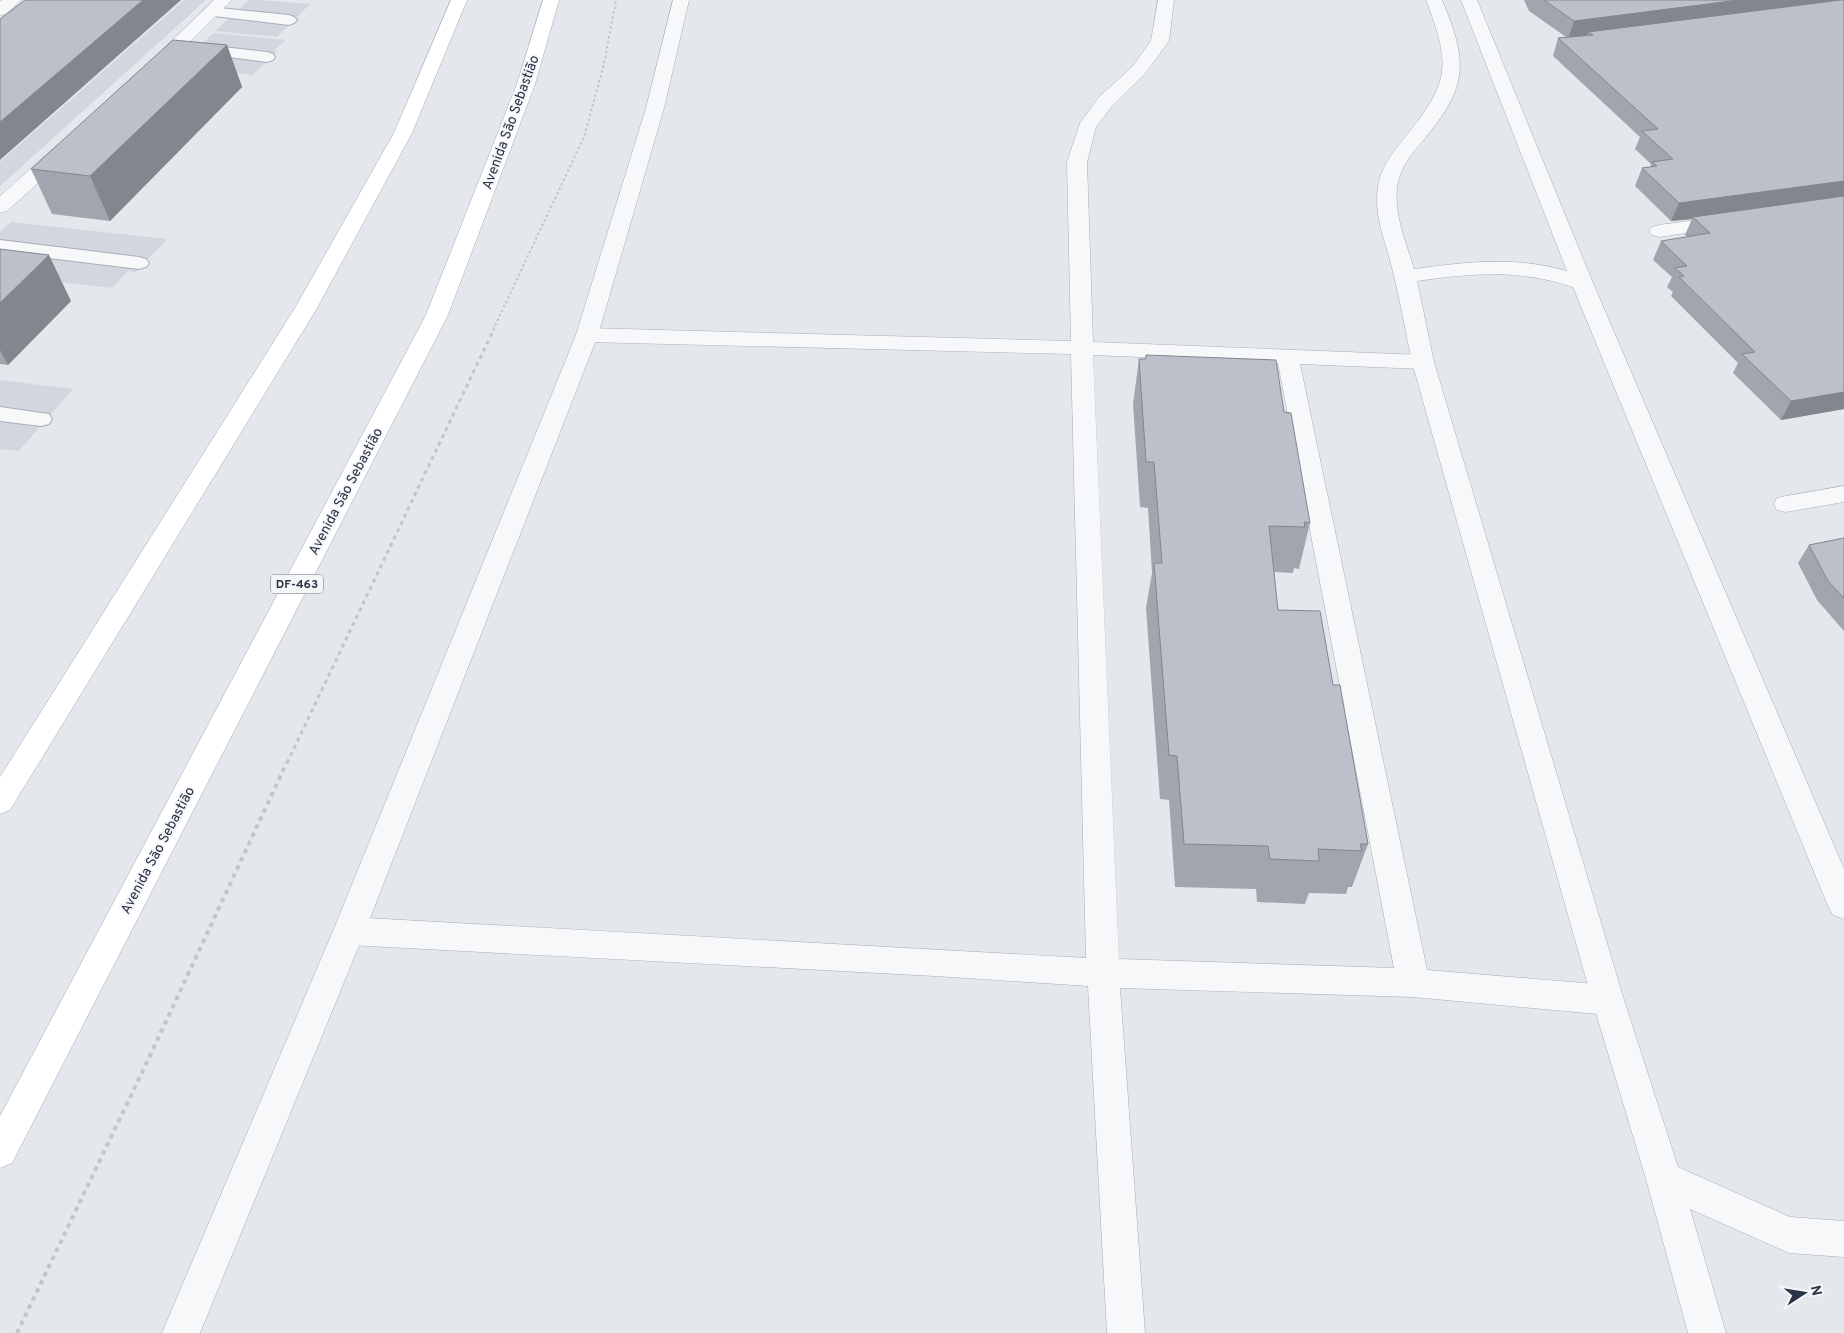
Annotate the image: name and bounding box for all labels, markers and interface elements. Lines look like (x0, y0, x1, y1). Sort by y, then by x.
street label: Avenida São Sebastião (479, 53, 544, 192)
street label: Avenida São Sebastião (306, 425, 387, 558)
road number: DF-463 (271, 574, 323, 594)
street label: Avenida São Sebastião (118, 784, 199, 917)
north arrow (1779, 1268, 1829, 1318)
text: N (1806, 1284, 1825, 1297)

